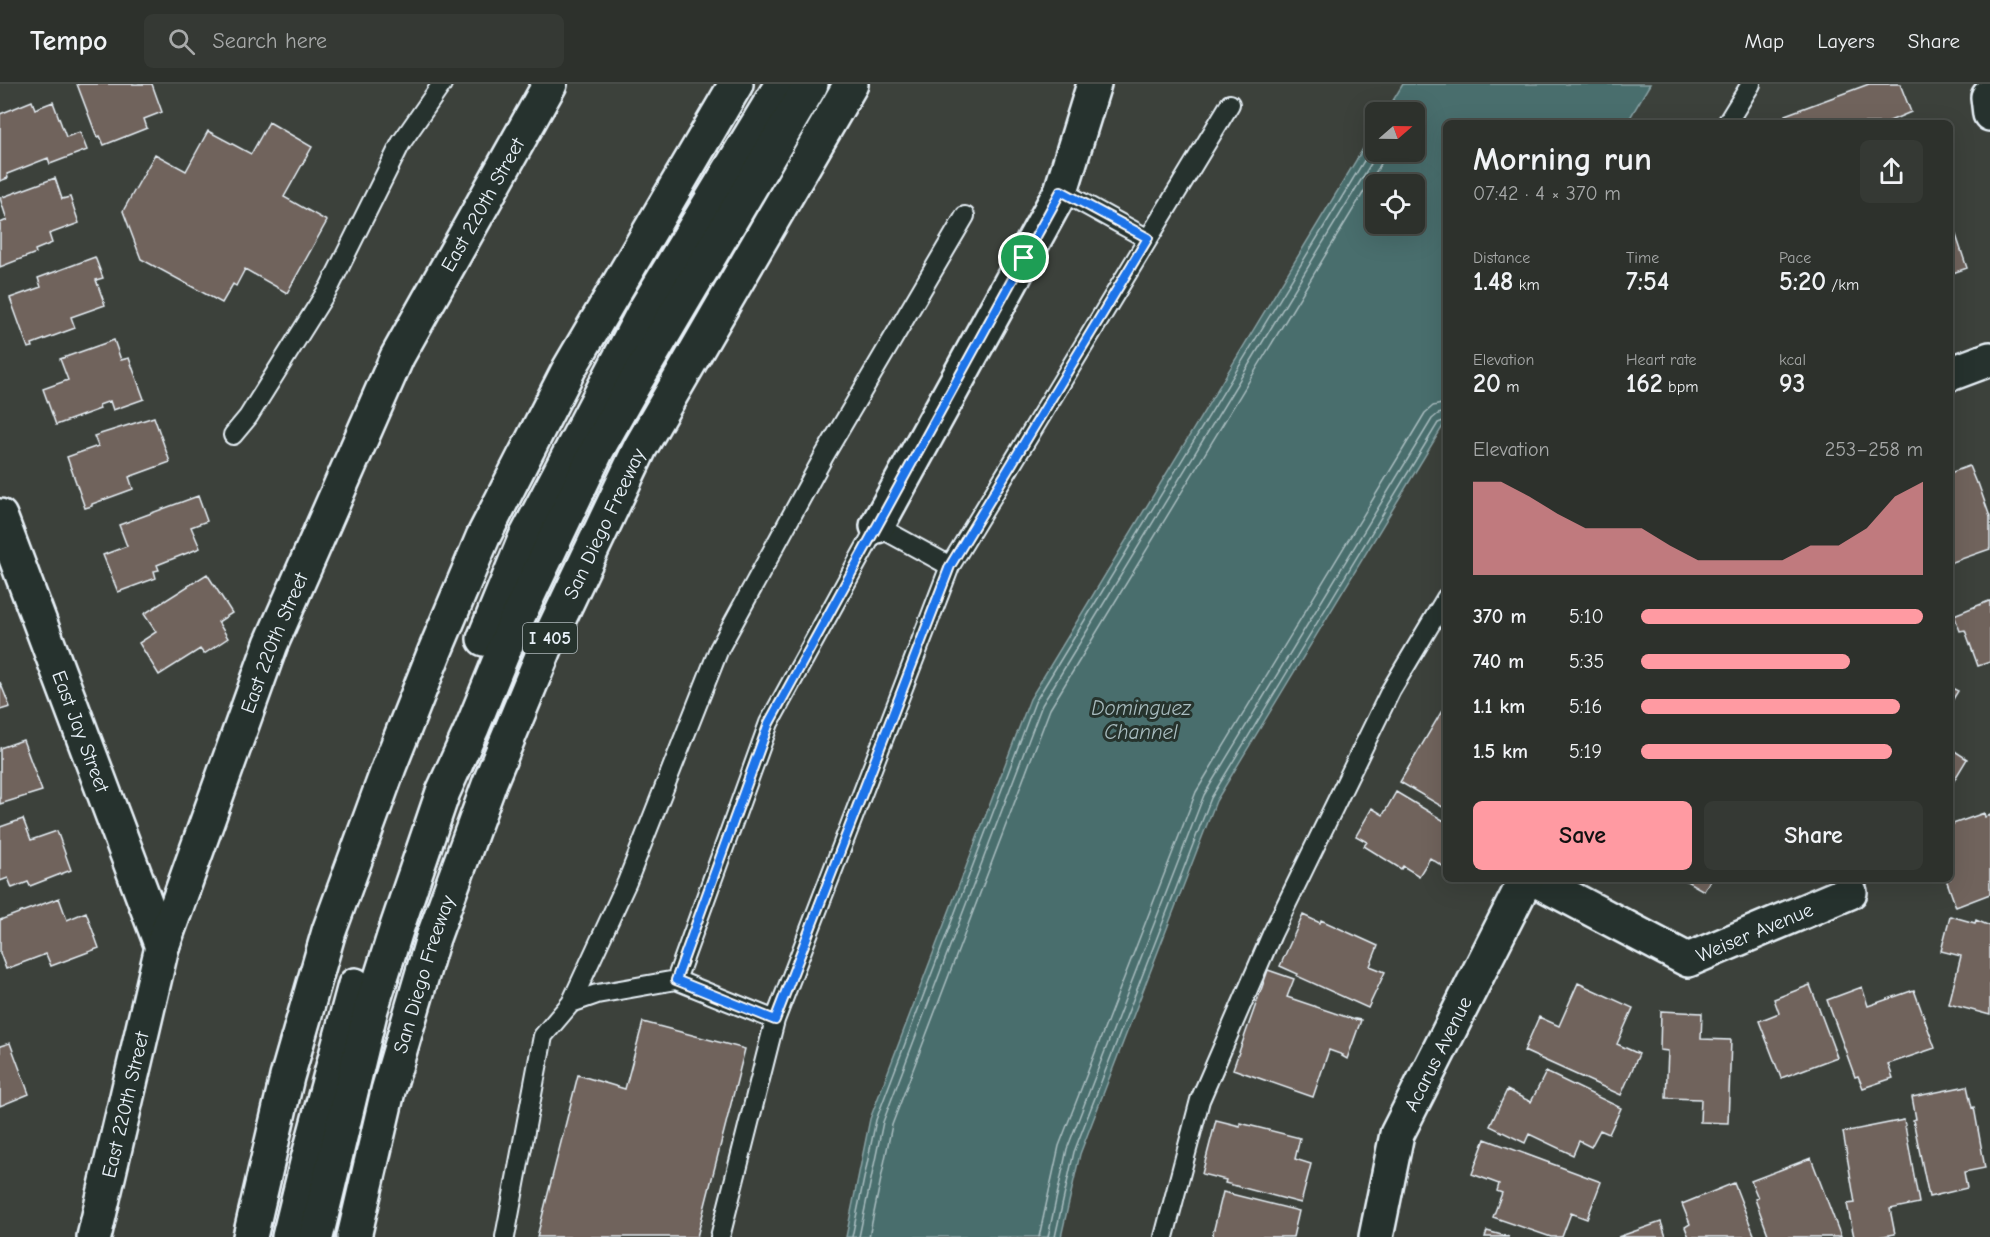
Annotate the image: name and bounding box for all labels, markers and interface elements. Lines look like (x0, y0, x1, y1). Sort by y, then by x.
search box (144, 14, 564, 68)
text: Tempo (30, 25, 108, 57)
icon: search (165, 25, 198, 58)
text: Search here (213, 28, 327, 54)
text: Map (1745, 29, 1784, 53)
text: Layers (1817, 29, 1875, 53)
text: Share (1908, 29, 1960, 53)
north arrow (1365, 102, 1425, 162)
map controls (1365, 102, 1425, 234)
street label: East 220th Street (436, 133, 530, 276)
text: Morning run (1473, 140, 1652, 178)
button: share (1860, 140, 1923, 203)
button: locate (1365, 174, 1425, 234)
text: 07:42 · 4 × 370 m (1473, 182, 1621, 205)
pin (998, 232, 1049, 283)
icon: arrive (1007, 241, 1040, 274)
text: Distance (1473, 249, 1530, 267)
text: Time (1626, 249, 1659, 267)
text: Pace (1779, 249, 1811, 267)
text: 1.48 (1473, 267, 1513, 297)
text: 7:54 (1626, 267, 1669, 297)
text: 5:20 (1779, 267, 1826, 297)
text: km (1513, 276, 1540, 294)
text: /km (1826, 276, 1859, 294)
text: Elevation (1473, 351, 1534, 369)
text: Heart rate (1626, 351, 1697, 369)
text: kcal (1779, 351, 1806, 369)
text: 20 (1473, 369, 1501, 399)
text: 162 (1626, 369, 1663, 399)
text: 93 (1779, 369, 1805, 399)
text: m (1501, 378, 1519, 396)
text: bpm (1663, 378, 1698, 396)
text: Elevation (1473, 438, 1550, 461)
text: 253–258 m (1825, 438, 1923, 461)
street label: San Diego Freeway (559, 445, 650, 603)
street label: East 220th Street (236, 568, 313, 716)
text: 370 m (1473, 605, 1526, 628)
text: 5:10 (1569, 605, 1604, 628)
road number: I 405 (523, 623, 577, 653)
text: 740 m (1473, 650, 1524, 673)
text: 5:35 (1569, 650, 1604, 673)
street label: East Jay Street (47, 667, 114, 797)
text: 1.1 km (1473, 695, 1525, 718)
text: 5:16 (1569, 695, 1602, 718)
water label: Dominguez Channel (1091, 696, 1192, 744)
text: 1.5 km (1473, 740, 1528, 763)
text: 5:19 (1569, 740, 1602, 763)
button: Save (1473, 801, 1692, 870)
button: Share (1704, 801, 1923, 870)
street label: San Diego Freeway (389, 892, 460, 1056)
street label: Weiser Avenue (1693, 898, 1816, 967)
street label: Acarus Avenue (1399, 993, 1477, 1115)
street label: East 220th Street (97, 1028, 154, 1180)

